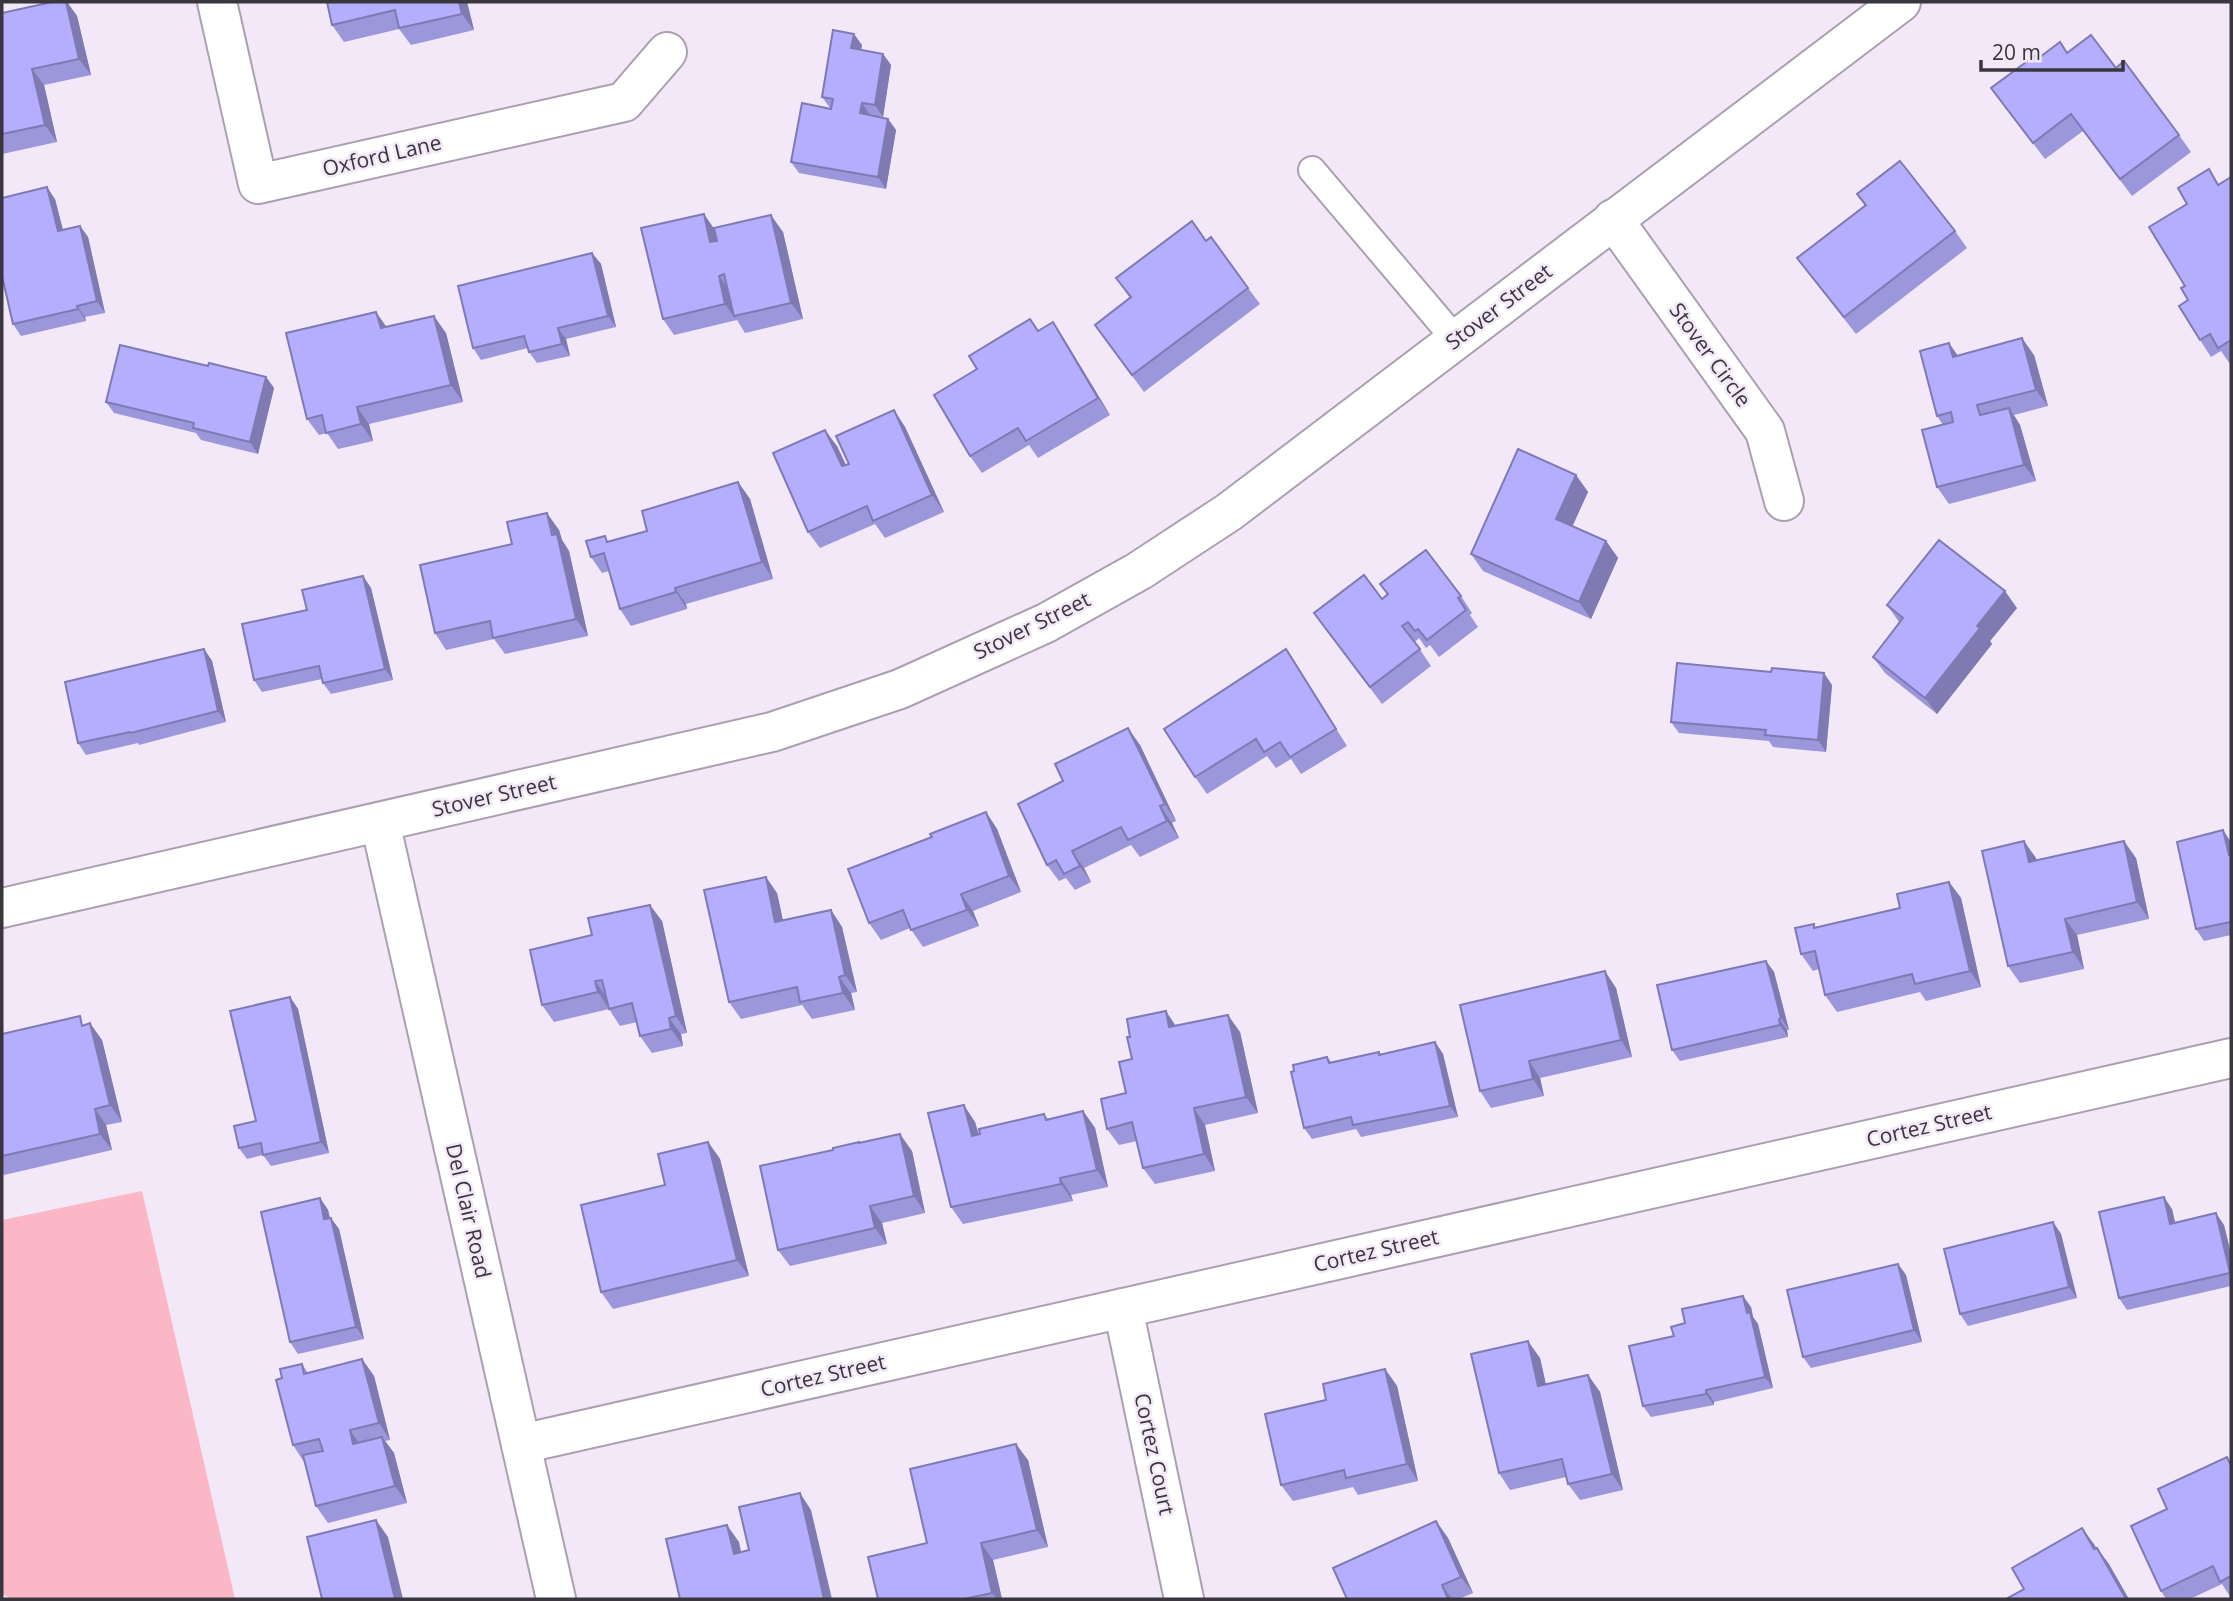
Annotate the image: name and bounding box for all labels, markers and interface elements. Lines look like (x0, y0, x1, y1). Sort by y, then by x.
scale bar (1981, 28, 2123, 72)
text: 20 m (1992, 38, 2041, 66)
street label: Oxford Lane (320, 128, 444, 182)
street label: Stover Street (1439, 257, 1557, 355)
street label: Stover Circle (1664, 297, 1758, 412)
street label: Stover Street (969, 585, 1095, 665)
street label: Stover Street (429, 767, 559, 823)
street label: Cortez Street (1863, 1097, 1994, 1153)
street label: Del Clair Road (440, 1141, 498, 1281)
street label: Cortez Street (1310, 1222, 1441, 1278)
street label: Cortez Street (757, 1347, 888, 1403)
street label: Cortez Court (1128, 1390, 1182, 1517)

